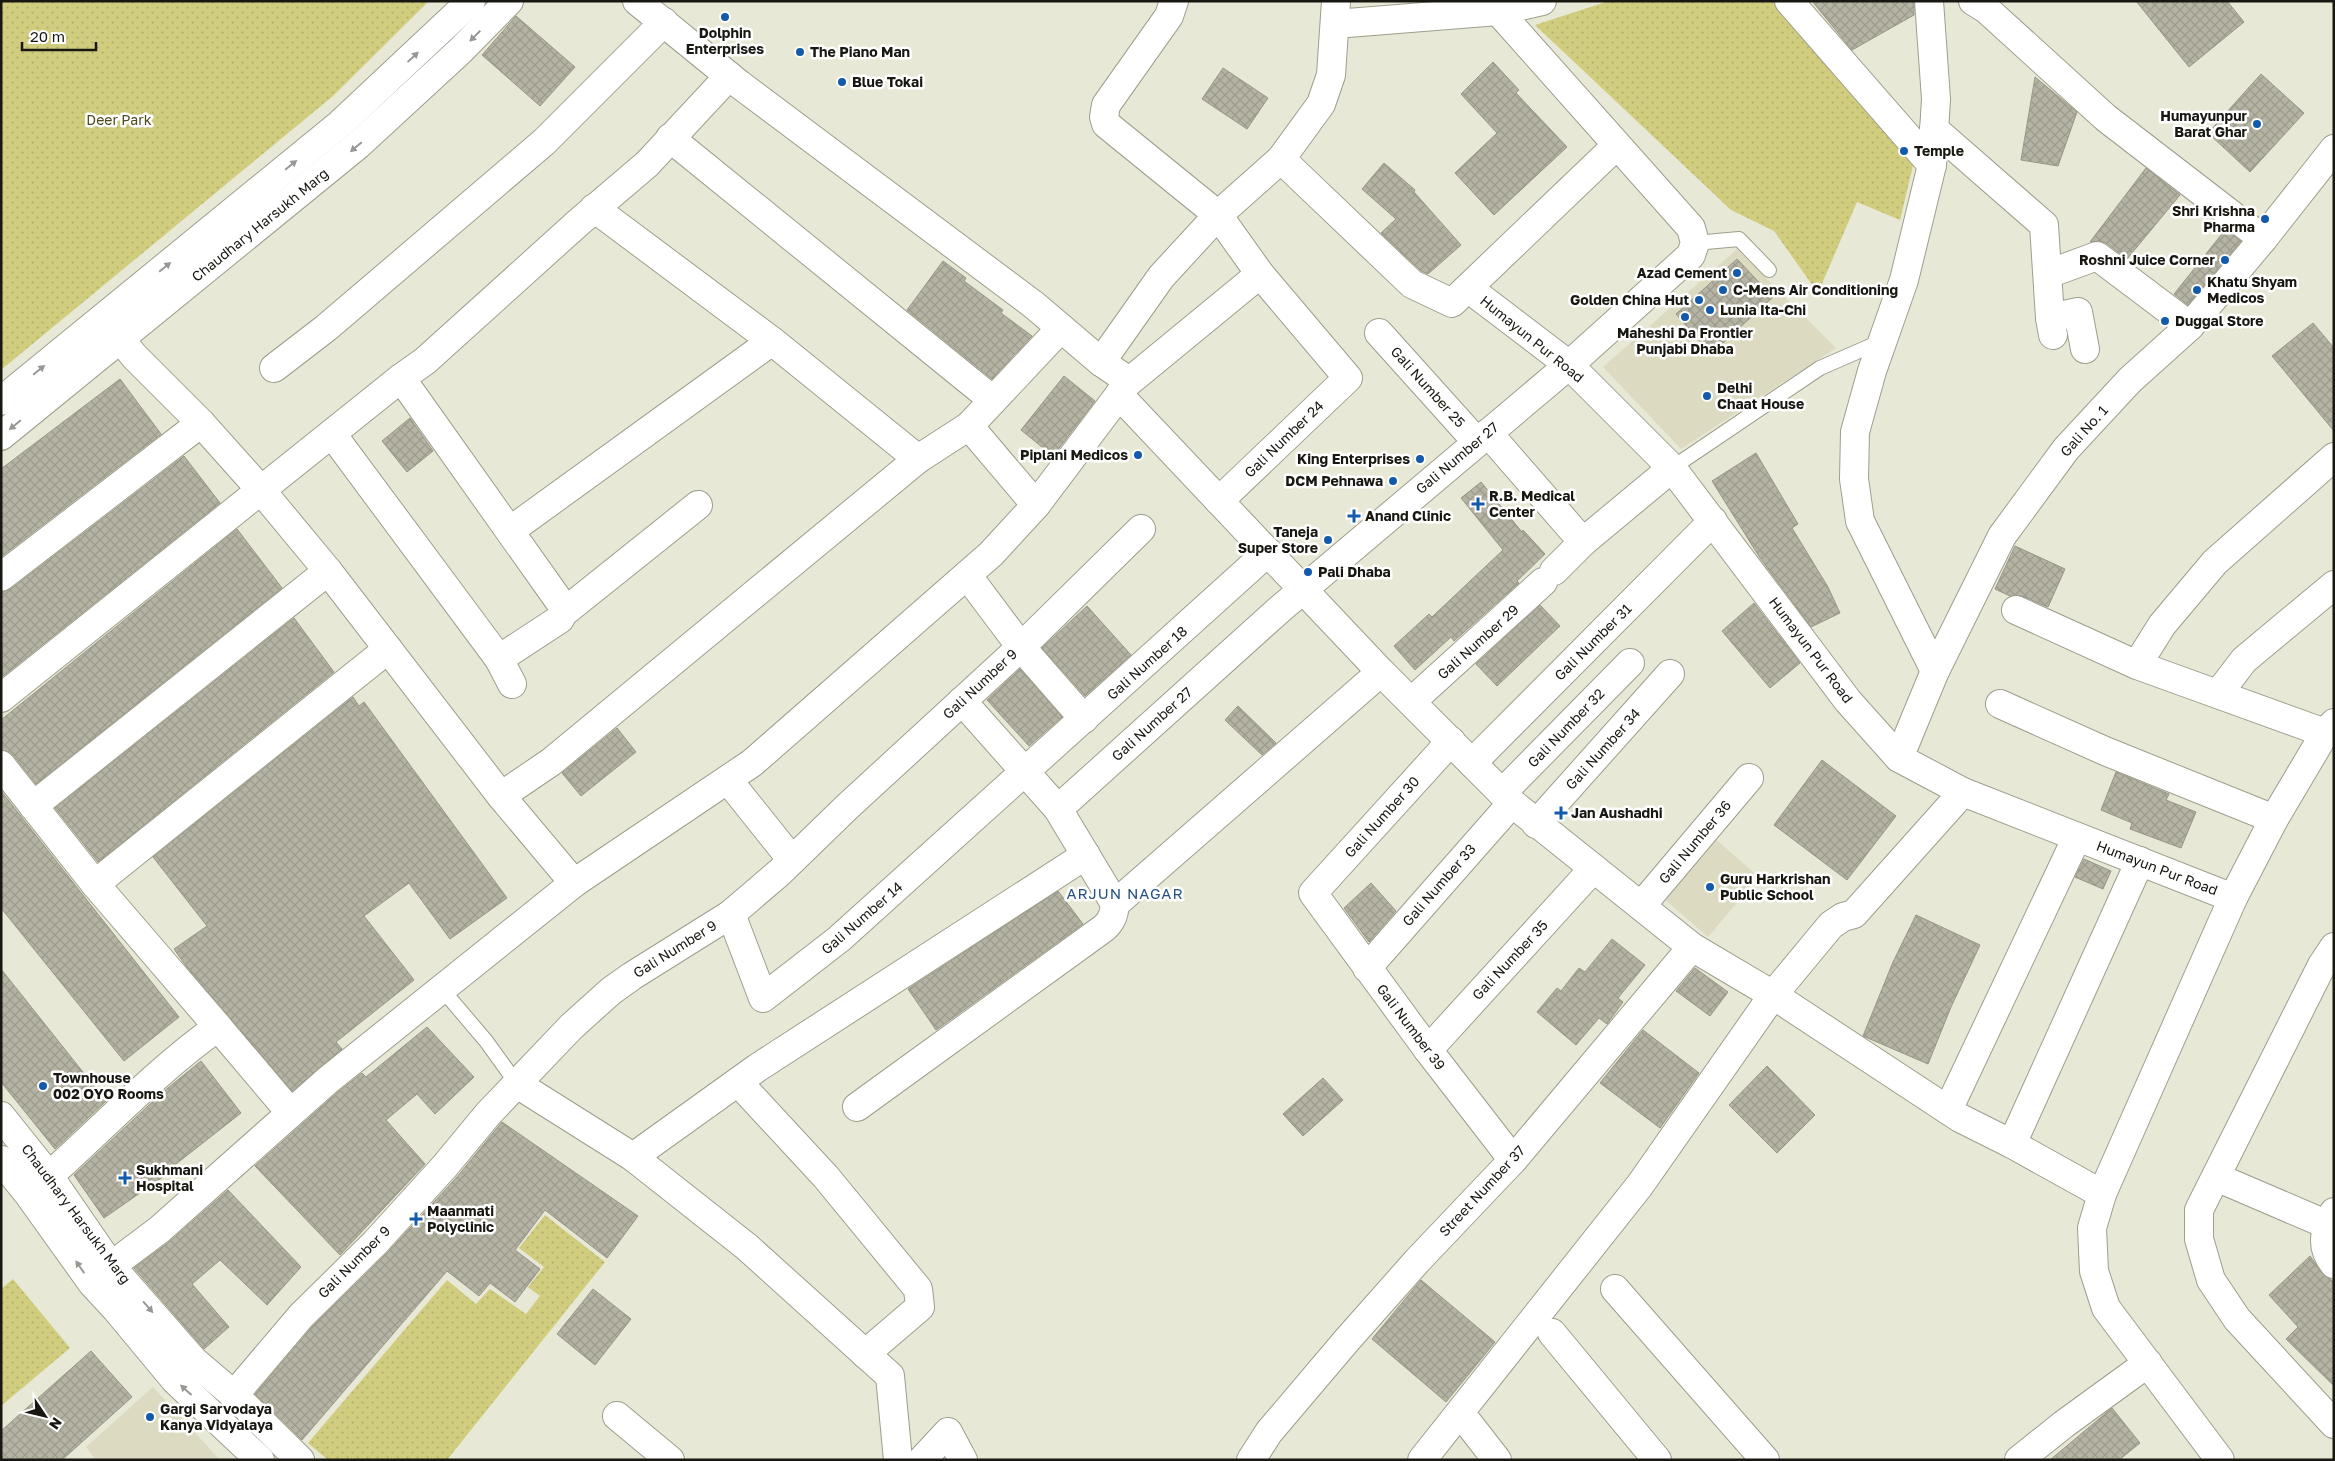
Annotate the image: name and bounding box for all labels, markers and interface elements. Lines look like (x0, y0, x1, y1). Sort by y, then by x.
marker: Dolphin Enterprises (719, 11, 731, 23)
scale bar (22, 20, 96, 52)
place label: Dolphin Enterprises (686, 24, 764, 57)
text: 20 m (30, 27, 65, 45)
one-way arrow (469, 30, 481, 42)
place label: The Piano Man (810, 43, 910, 60)
marker: The Piano Man (794, 46, 806, 58)
one-way arrow (406, 51, 418, 63)
place label: Blue Tokai (852, 73, 923, 90)
marker: Blue Tokai (836, 76, 848, 88)
place label: Humayunpur Barat Ghar (2160, 107, 2248, 140)
park label: Deer Park (86, 111, 152, 128)
marker: Humayunpur Barat Ghar (2251, 118, 2263, 130)
one-way arrow (350, 141, 363, 152)
place label: Temple (1914, 142, 1964, 159)
marker: Temple (1898, 145, 1910, 157)
one-way arrow (284, 159, 297, 170)
street label: Chaudhary Harsukh Marg (188, 164, 331, 285)
place label: Shri Krishna Pharma (2172, 202, 2255, 235)
marker: Shri Krishna Pharma (2259, 213, 2271, 225)
place label: Roshni Juice Corner (2079, 251, 2216, 268)
marker: Roshni Juice Corner (2219, 254, 2231, 266)
one-way arrow (158, 261, 171, 272)
place label: Azad Cement (1637, 264, 1727, 281)
marker: Azad Cement (1731, 267, 1743, 279)
place label: Khatu Shyam Medicos (2207, 273, 2297, 306)
place label: C-Mens Air Conditioning (1733, 281, 1898, 298)
marker: C-Mens Air Conditioning (1717, 284, 1729, 296)
marker: Khatu Shyam Medicos (2191, 284, 2203, 296)
place label: Golden China Hut (1570, 291, 1689, 308)
street label: Humayun Pur Road (1477, 292, 1588, 386)
marker: Golden China Hut (1693, 294, 1705, 306)
place label: Lunia Ita-Chi (1720, 301, 1806, 318)
marker: Lunia Ita-Chi (1704, 304, 1716, 316)
marker: Maheshi Da Frontier Punjabi Dhaba (1679, 311, 1691, 323)
place label: Duggal Store (2175, 312, 2264, 329)
marker: Duggal Store (2159, 315, 2171, 327)
place label: Maheshi Da Frontier Punjabi Dhaba (1617, 324, 1754, 357)
street label: Gali Number 25 (1388, 343, 1469, 431)
one-way arrow (32, 364, 45, 375)
place label: Delhi Chaat House (1717, 379, 1804, 412)
marker: Delhi Chaat House (1701, 390, 1713, 402)
street label: Gali Number 24 (1241, 397, 1327, 481)
street label: Gali No. 1 (2056, 402, 2111, 460)
street label: Gali Number 27 (1412, 418, 1501, 497)
one-way arrow (9, 419, 22, 430)
place label: Piplani Medicos (1020, 446, 1128, 463)
marker: Piplani Medicos (1132, 449, 1144, 461)
place label: King Enterprises (1297, 450, 1410, 467)
marker: King Enterprises (1414, 453, 1426, 465)
place label: DCM Pehnawa (1285, 472, 1383, 489)
marker: DCM Pehnawa (1387, 475, 1399, 487)
place label: R.B. Medical Center (1489, 487, 1575, 520)
marker: R.B. Medical Center (1471, 497, 1485, 511)
place label: Anand Clinic (1365, 507, 1451, 524)
marker: Anand Clinic (1347, 509, 1361, 523)
place label: Taneja Super Store (1238, 523, 1318, 556)
marker: Taneja Super Store (1322, 534, 1334, 546)
place label: Pali Dhaba (1318, 563, 1391, 580)
marker: Pali Dhaba (1302, 566, 1314, 578)
street label: Humayun Pur Road (1766, 593, 1857, 706)
street label: Gali Number 31 (1551, 600, 1635, 684)
street label: Gali Number 29 (1434, 601, 1522, 683)
street label: Gali Number 18 (1103, 622, 1190, 703)
street label: Gali Number 9 (939, 645, 1020, 722)
street label: Gali Number 27 (1108, 683, 1195, 764)
street label: Gali Number 32 (1524, 685, 1608, 771)
street label: Gali Number 34 (1562, 705, 1644, 793)
street label: Gali Number 30 (1341, 772, 1423, 861)
street label: Gali Number 36 (1655, 797, 1734, 887)
place label: Jan Aushadhi (1571, 804, 1663, 821)
marker: Jan Aushadhi (1555, 807, 1567, 819)
street label: Humayun Pur Road (2094, 837, 2220, 898)
street label: Gali Number 33 (1398, 840, 1479, 929)
place label: Guru Harkrishan Public School (1720, 870, 1830, 903)
street label: Gali Number 14 (818, 878, 906, 958)
marker: Guru Harkrishan Public School (1704, 881, 1716, 893)
district label: ARJUN NAGAR (1066, 884, 1184, 902)
street label: Gali Number 9 (630, 916, 720, 981)
street label: Gali Number 35 (1468, 916, 1551, 1003)
street label: Gali Number 39 (1374, 980, 1449, 1073)
place label: Townhouse 002 OYO Rooms (53, 1069, 164, 1102)
marker: Townhouse 002 OYO Rooms (37, 1080, 49, 1092)
street label: Chaudhary Harsukh Marg (18, 1140, 135, 1287)
street label: Street Number 37 (1435, 1142, 1528, 1240)
place label: Sukhmani Hospital (136, 1161, 203, 1194)
marker: Sukhmani Hospital (118, 1171, 132, 1185)
place label: Maanmati Polyclinic (427, 1202, 494, 1235)
marker: Maanmati Polyclinic (409, 1212, 423, 1226)
street label: Gali Number 9 (314, 1222, 393, 1301)
one-way arrow (75, 1260, 85, 1274)
one-way arrow (142, 1300, 154, 1312)
one-way arrow (181, 1384, 193, 1396)
north arrow (20, 1391, 70, 1441)
place label: Gargi Sarvodaya Kanya Vidyalaya (160, 1400, 273, 1433)
marker: Gargi Sarvodaya Kanya Vidyalaya (144, 1411, 156, 1423)
text: N (46, 1415, 66, 1433)

